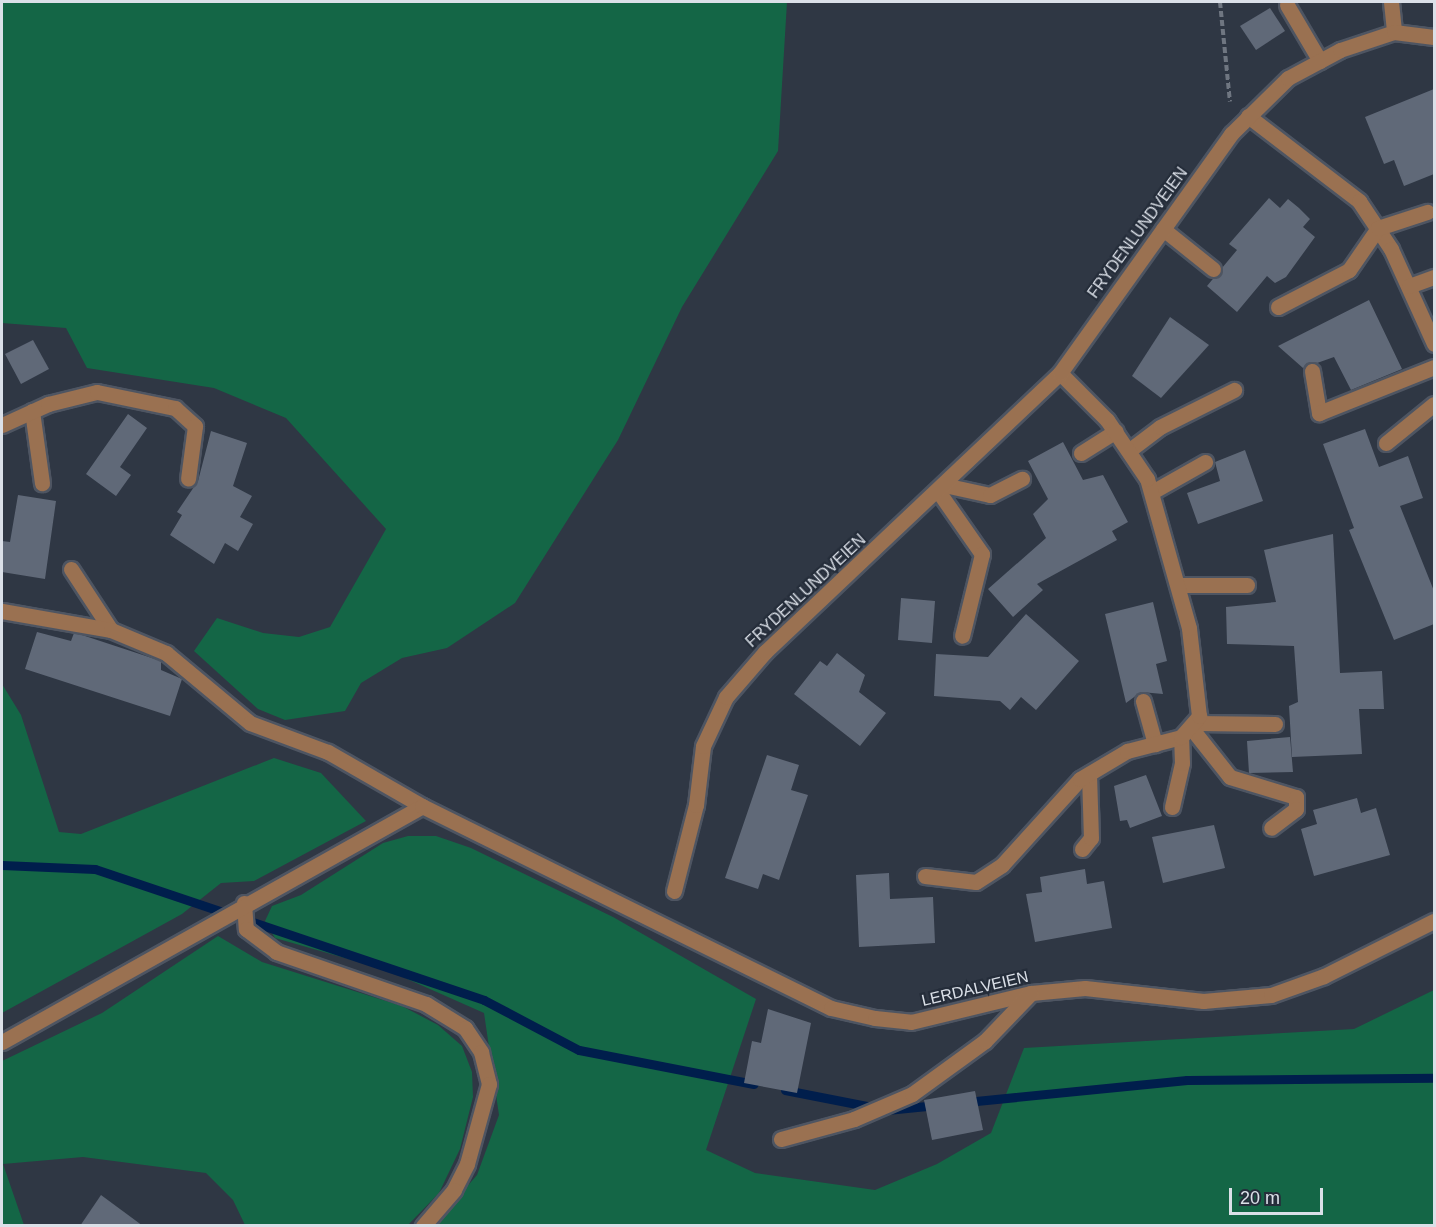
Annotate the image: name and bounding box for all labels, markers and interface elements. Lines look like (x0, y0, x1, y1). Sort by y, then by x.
street label: FRYDENLUNDVEIEN (1084, 164, 1192, 302)
street label: FRYDENLUNDVEIEN (742, 530, 870, 652)
street label: LERDALVEIEN (920, 967, 1030, 1011)
scale bar (1232, 1176, 1326, 1214)
text: 20 m (1240, 1188, 1280, 1208)

